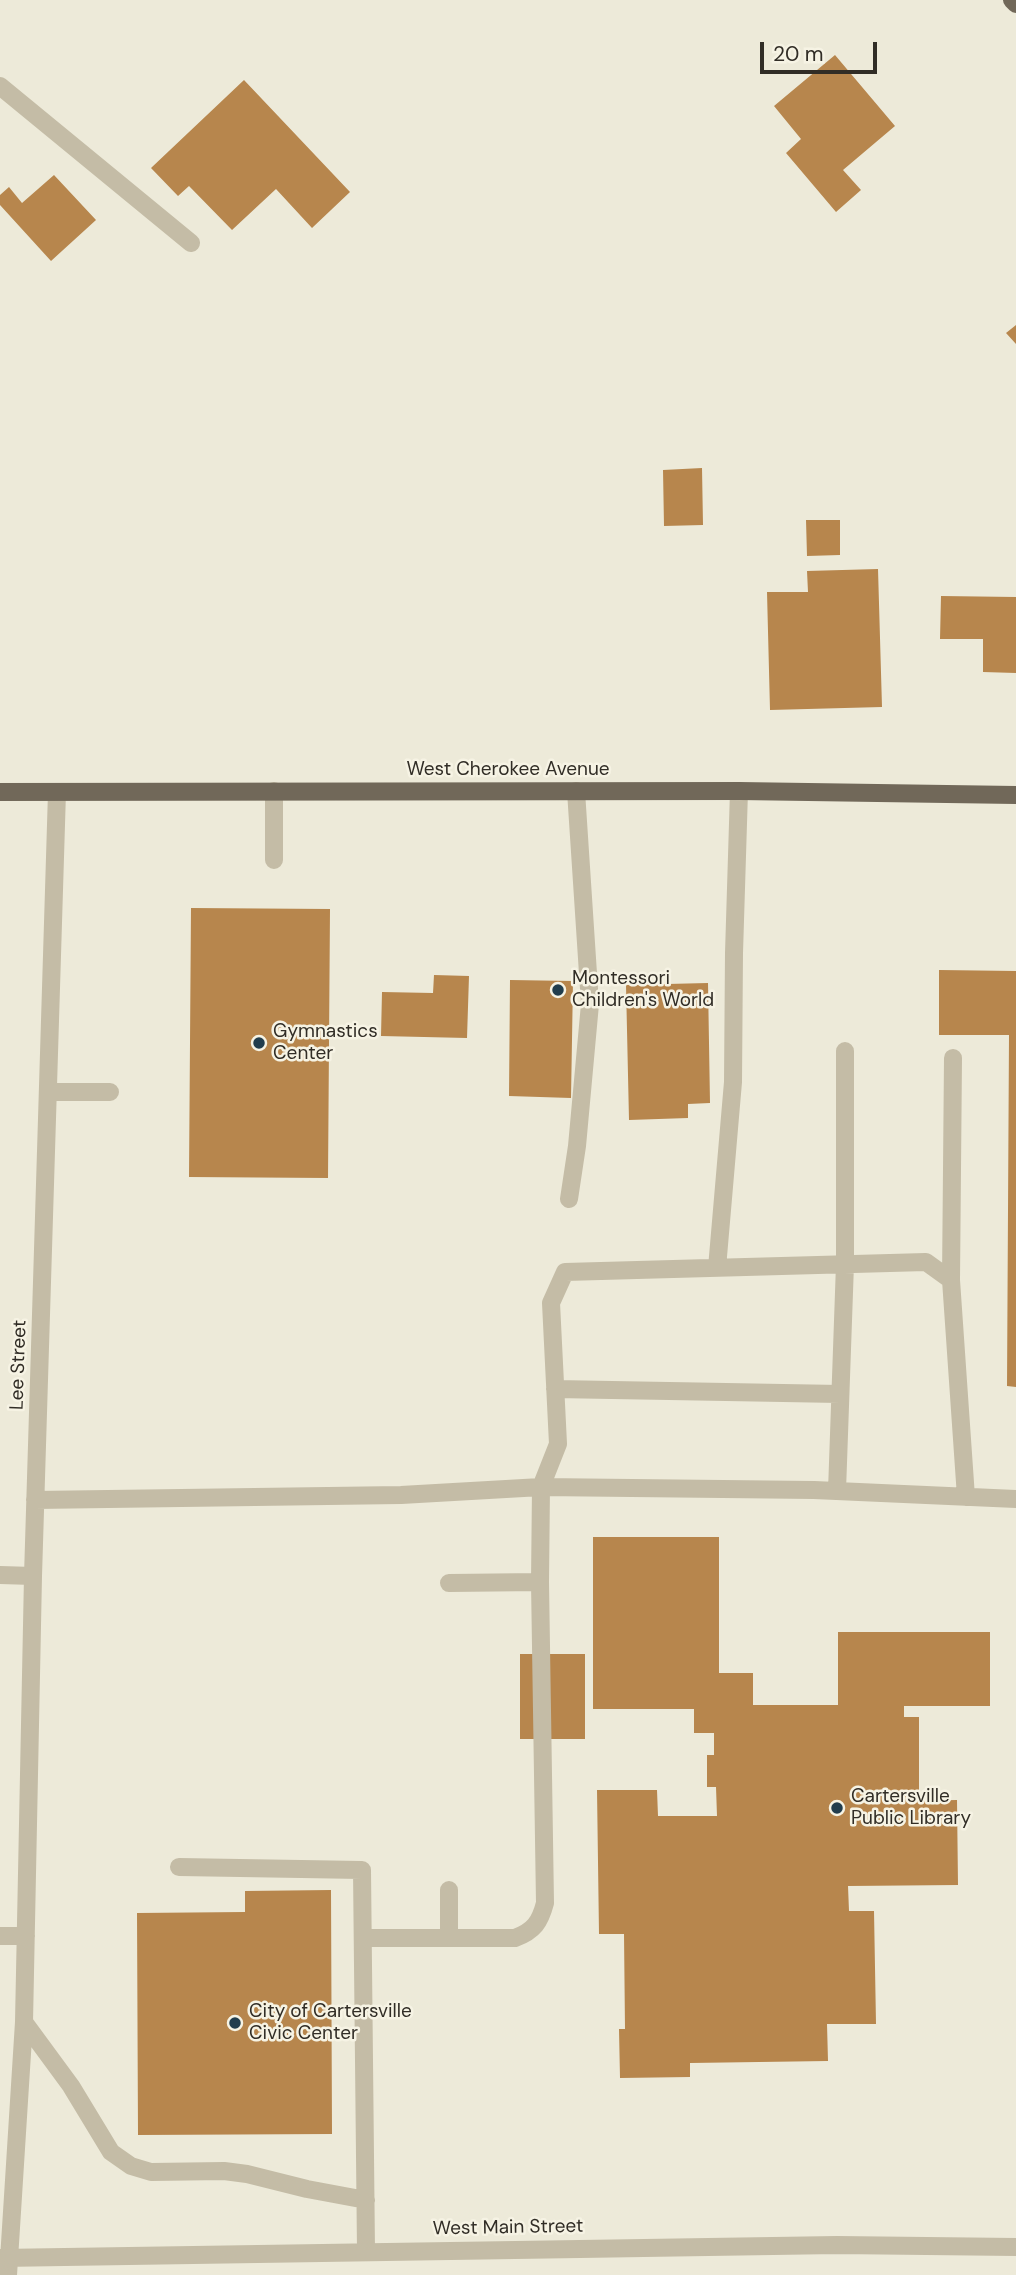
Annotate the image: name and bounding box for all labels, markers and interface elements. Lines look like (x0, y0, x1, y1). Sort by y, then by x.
scale bar (764, 28, 881, 72)
text: 20 m (773, 40, 824, 68)
street label: West Cherokee Avenue (406, 759, 610, 781)
place label: Montessori Children's World (572, 968, 714, 1012)
marker: Montessori Children's World (550, 982, 566, 998)
place label: Gymnastics Center (273, 1021, 378, 1065)
marker: Gymnastics Center (251, 1035, 267, 1051)
street label: Lee Street (6, 1320, 32, 1410)
place label: Cartersville Public Library (851, 1786, 971, 1830)
marker: Cartersville Public Library (829, 1800, 845, 1816)
place label: City of Cartersville Civic Center (249, 2001, 412, 2045)
marker: City of Cartersville Civic Center (227, 2015, 243, 2031)
street label: West Main Street (433, 2215, 583, 2241)

